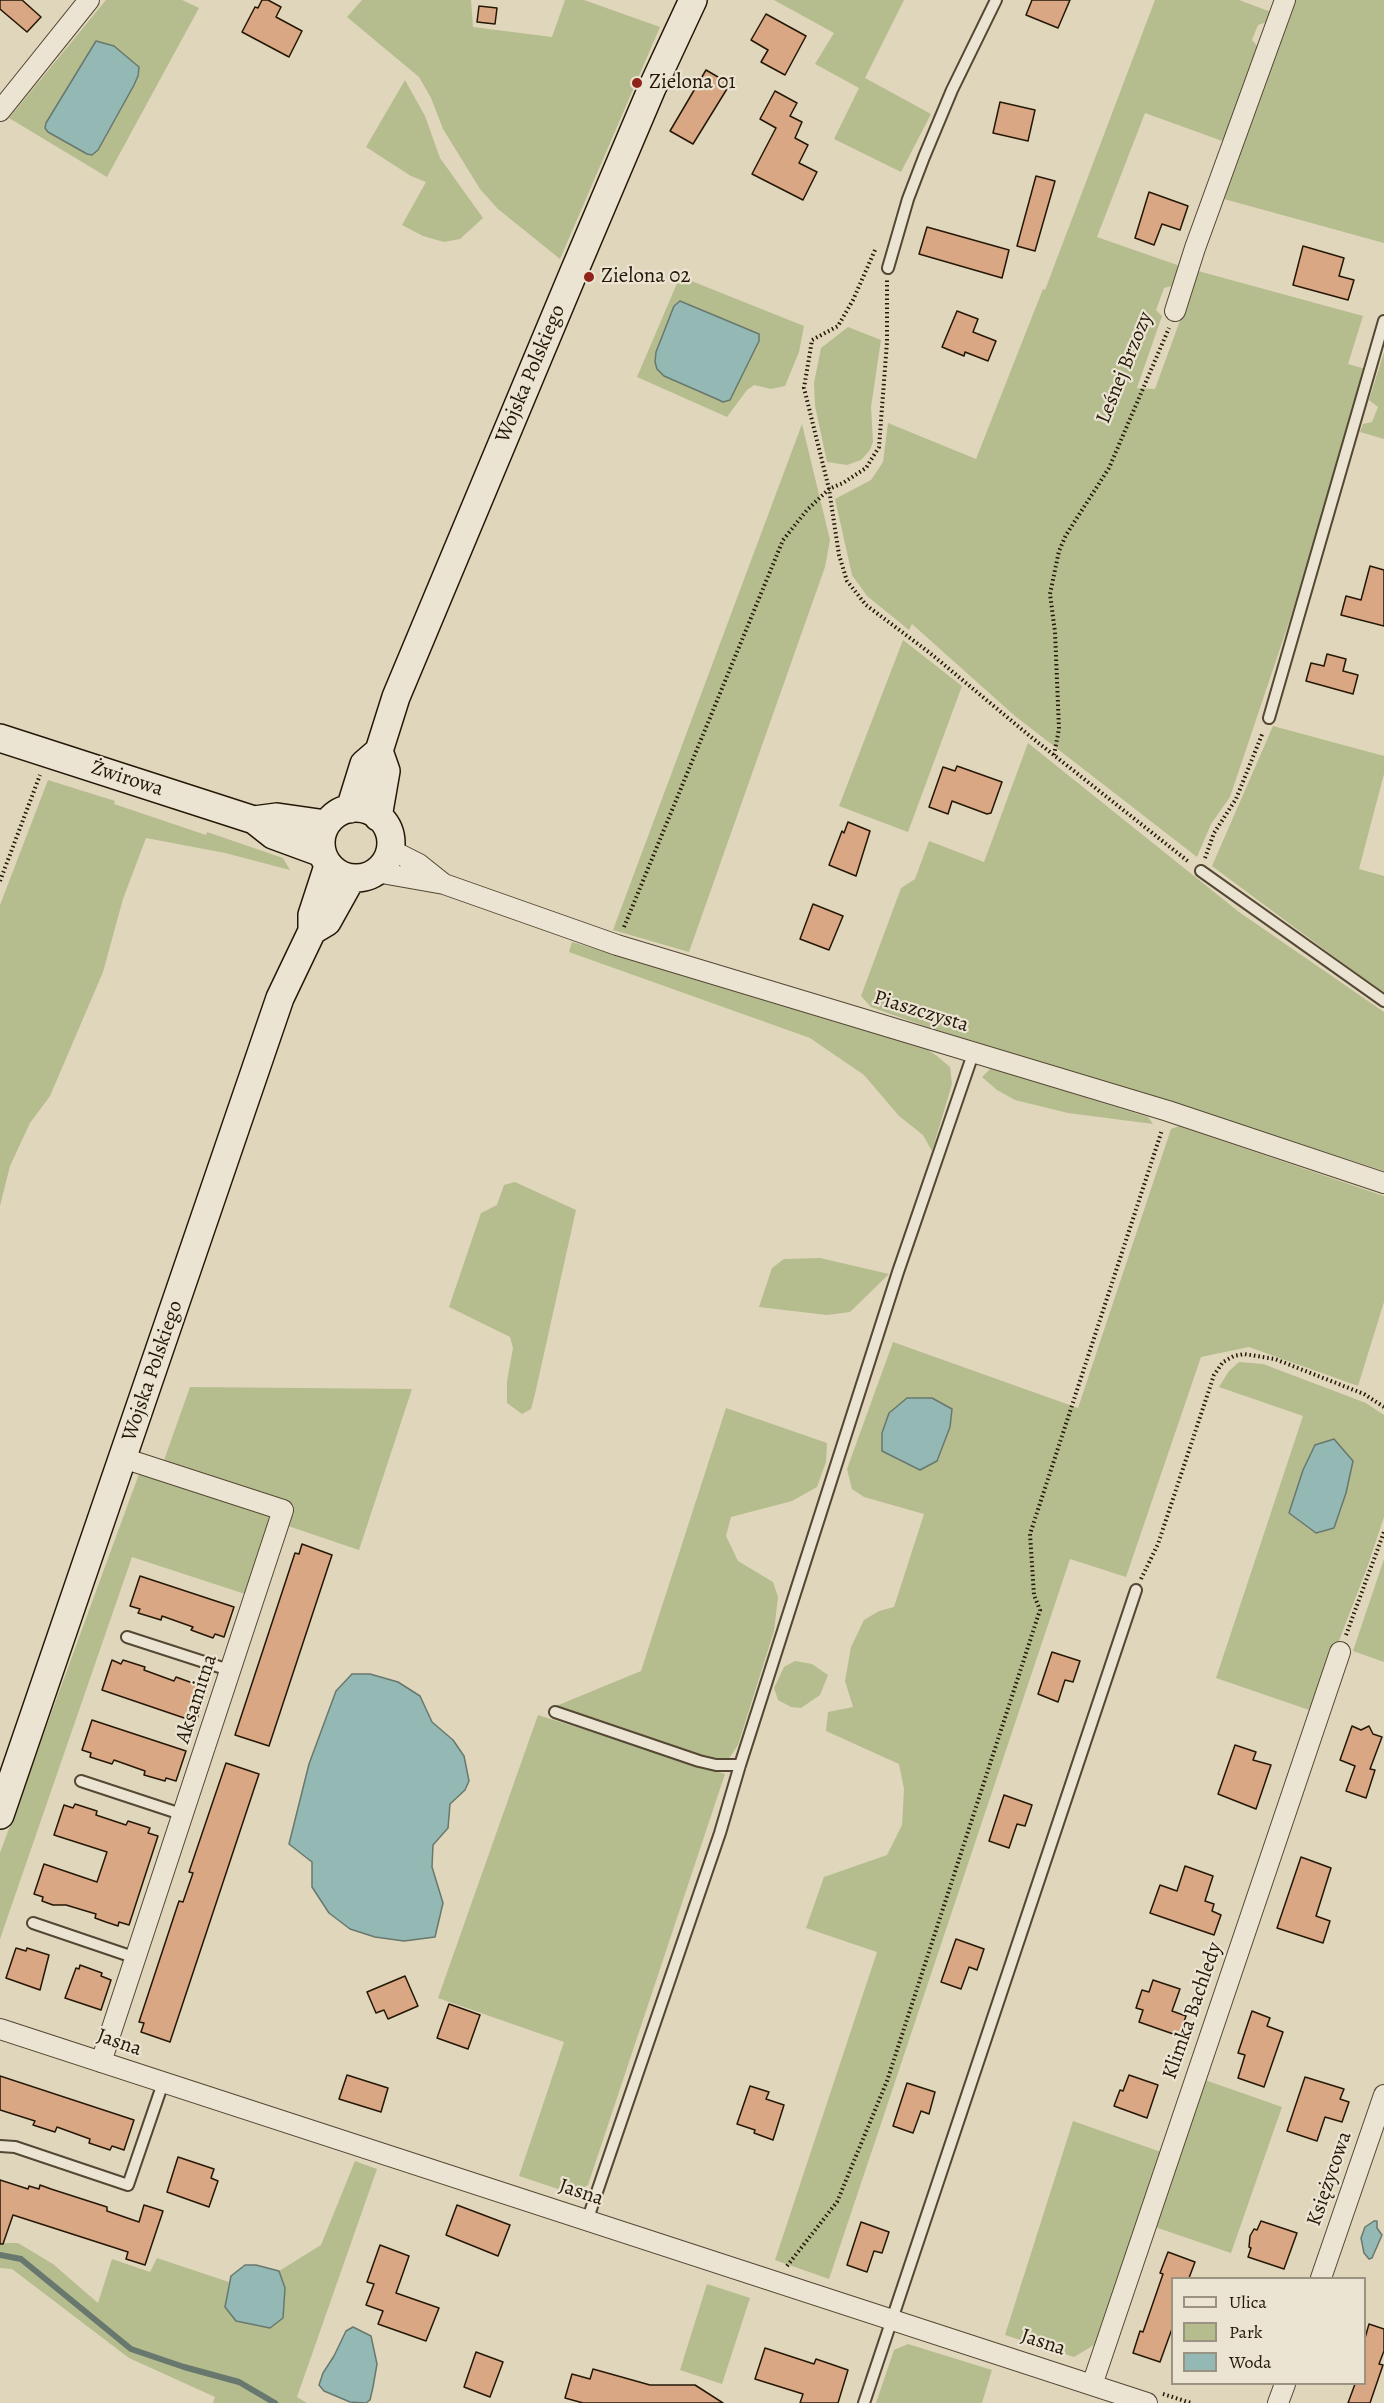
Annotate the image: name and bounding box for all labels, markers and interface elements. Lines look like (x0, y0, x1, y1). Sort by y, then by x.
place label: Zielona 01 (649, 70, 736, 96)
marker: Zielona 01 (630, 76, 644, 90)
place label: Zielona 02 (601, 264, 690, 290)
marker: Zielona 02 (582, 270, 596, 284)
street label: Wojska Polskiego (491, 301, 571, 447)
street label: Leśnej Brzozy (1091, 308, 1159, 428)
street label: Żwirowa (88, 756, 166, 802)
street label: Piaszczysta (870, 986, 972, 1038)
street label: Wojska Polskiego (117, 1297, 189, 1445)
street label: Aksamitna (171, 1651, 223, 1747)
street label: Klimka Bachledy (1158, 1939, 1228, 2083)
street label: Jasna (93, 2024, 145, 2062)
street label: Księżycowa (1302, 2128, 1358, 2230)
street label: Jasna (555, 2174, 607, 2212)
legend (1171, 2277, 1366, 2385)
text: Ulica (1229, 2290, 1267, 2314)
text: Park (1229, 2320, 1263, 2344)
street label: Jasna (1017, 2324, 1069, 2362)
text: Woda (1229, 2350, 1271, 2374)

